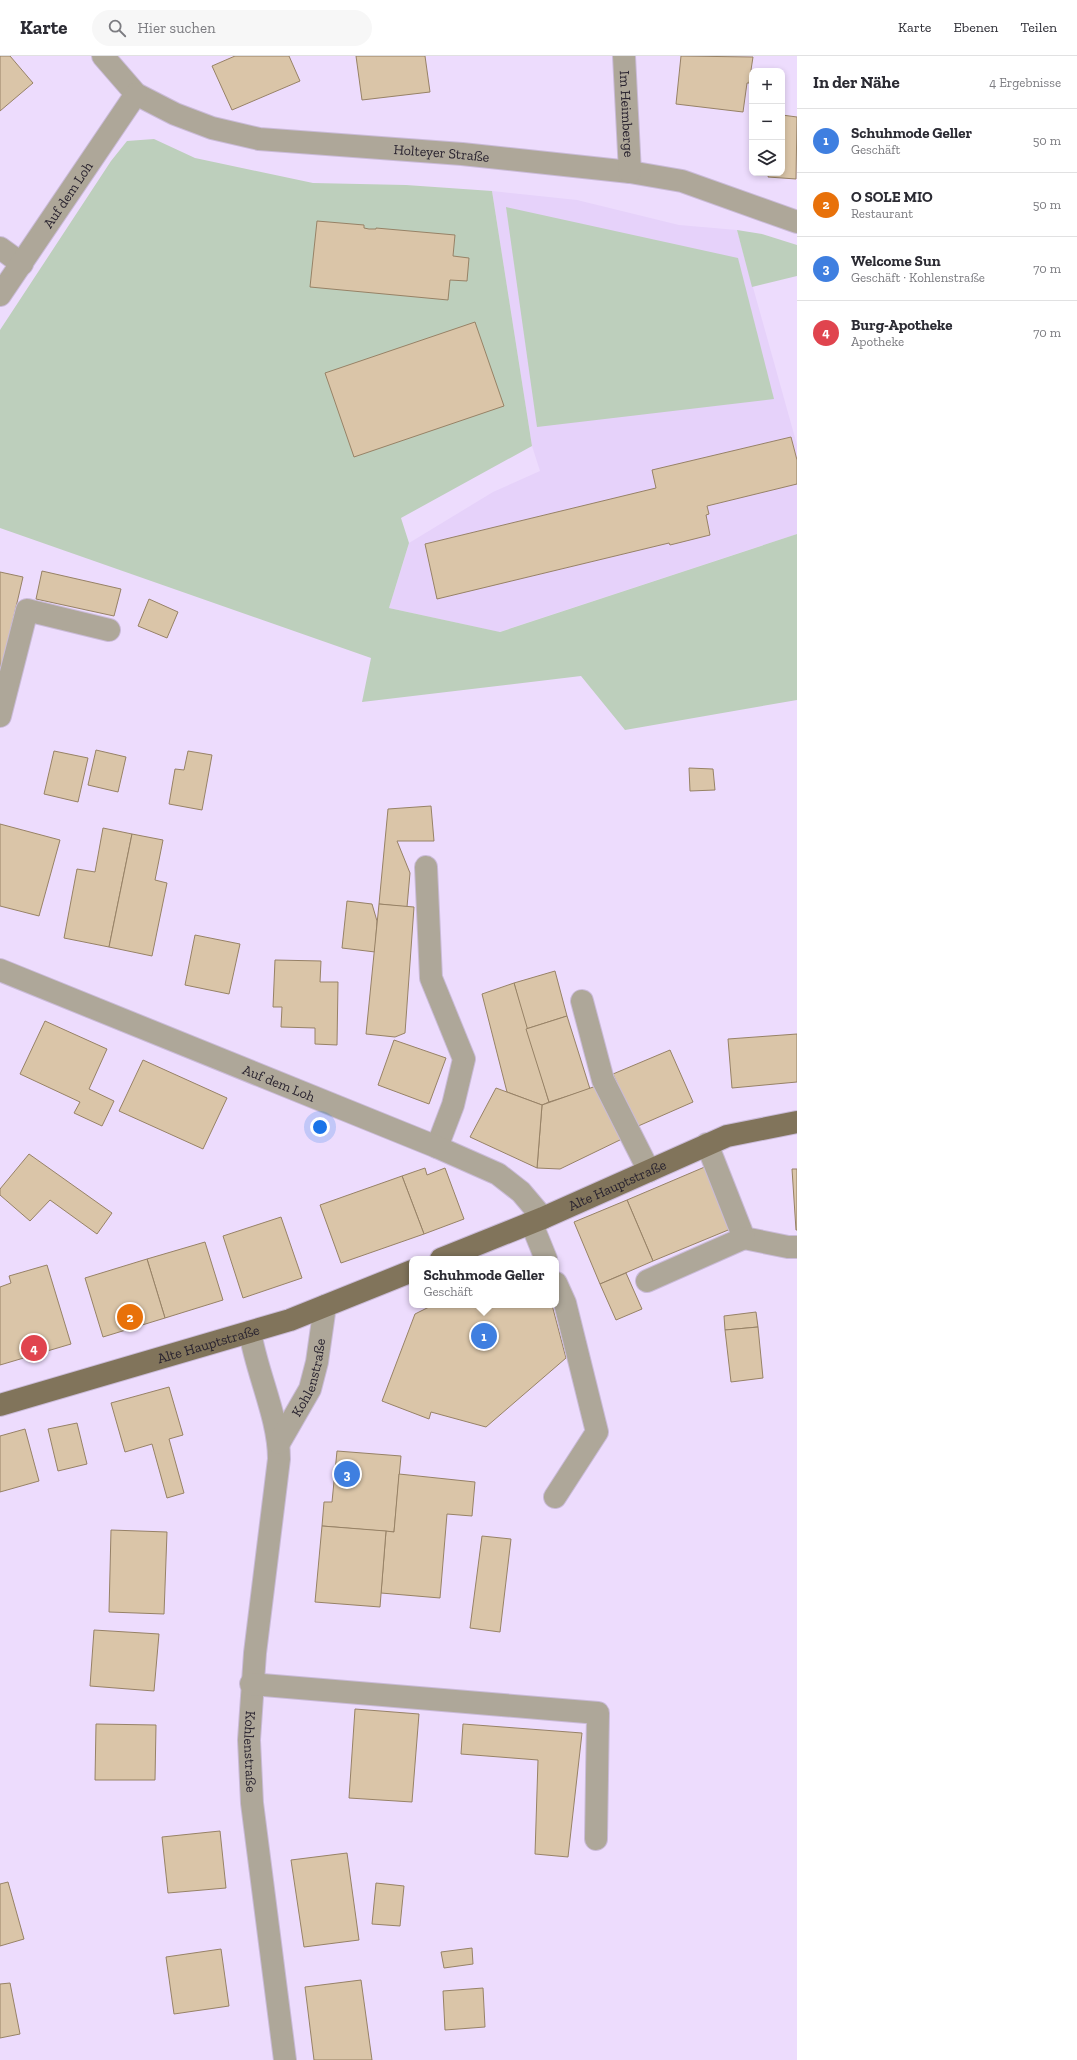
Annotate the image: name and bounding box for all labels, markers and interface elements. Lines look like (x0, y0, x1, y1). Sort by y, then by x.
search box (92, 10, 372, 46)
text: Karte (20, 16, 68, 39)
icon: search (106, 17, 128, 39)
text: Hier suchen (138, 19, 216, 37)
text: Karte (898, 19, 931, 36)
text: Ebenen (953, 19, 998, 36)
text: Teilen (1020, 19, 1057, 36)
map controls (749, 68, 785, 176)
button: + (749, 68, 785, 104)
street label: Im Heimberge (616, 70, 638, 158)
text: In der Nähe (813, 72, 900, 92)
text: 4 Ergebnisse (989, 75, 1061, 90)
button: − (749, 104, 785, 140)
text: Schuhmode Geller (851, 124, 972, 142)
text: 1 (823, 133, 829, 148)
text: 50 m (1033, 133, 1061, 148)
street label: Holteyer Straße (393, 140, 491, 165)
button: layers (749, 140, 785, 176)
text: Geschäft (851, 142, 900, 157)
street label: Auf dem Loh (39, 158, 96, 231)
text: O SOLE MIO (851, 188, 933, 206)
text: 2 (823, 197, 829, 212)
text: 50 m (1033, 197, 1061, 212)
text: Restaurant (851, 206, 913, 221)
text: Welcome Sun (851, 252, 941, 270)
text: 3 (823, 261, 829, 276)
text: 70 m (1033, 261, 1061, 276)
text: Geschäft · Kohlenstraße (851, 270, 985, 285)
text: Burg-Apotheke (851, 316, 952, 334)
text: 4 (822, 325, 830, 340)
text: 70 m (1033, 325, 1061, 340)
text: Apotheke (851, 334, 904, 349)
street label: Auf dem Loh (240, 1061, 318, 1105)
your location (310, 1117, 330, 1137)
street label: Alte Hauptstraße (565, 1156, 669, 1214)
popup (409, 1256, 559, 1308)
text: Schuhmode Geller (423, 1266, 545, 1284)
text: Geschäft (423, 1284, 473, 1299)
pin: 2 (117, 1302, 143, 1332)
street label: Alte Hauptstraße (155, 1321, 262, 1367)
pin: 1 (471, 1321, 497, 1351)
pin: 4 (21, 1333, 47, 1363)
street label: Kohlenstraße (288, 1337, 329, 1419)
pin: 3 (334, 1459, 360, 1489)
street label: Kohlenstraße (240, 1710, 260, 1793)

